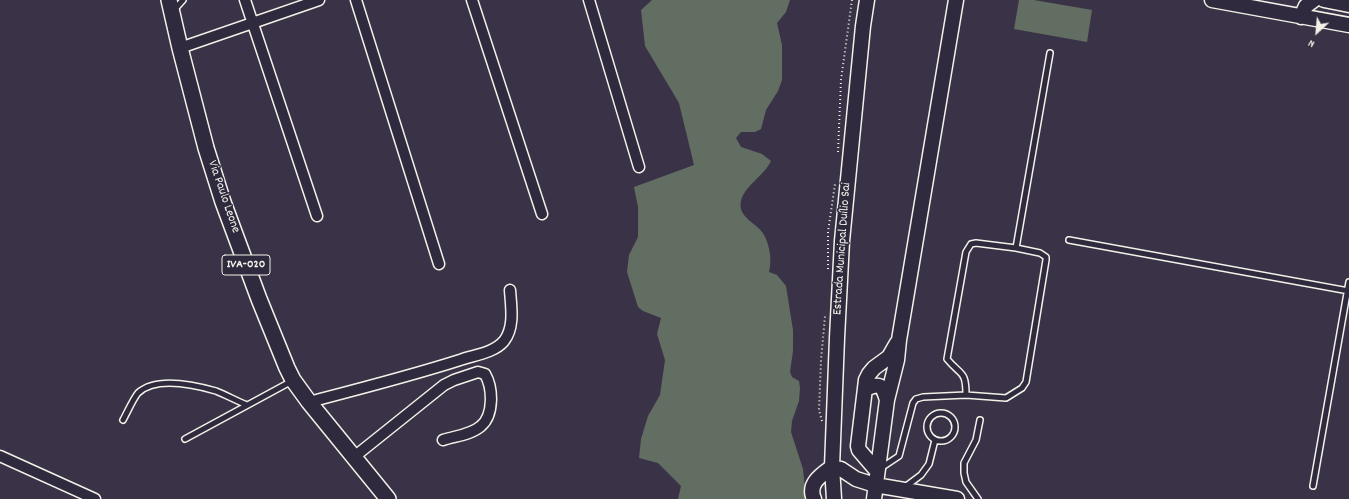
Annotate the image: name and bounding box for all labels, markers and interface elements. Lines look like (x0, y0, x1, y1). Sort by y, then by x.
north arrow (1297, 12, 1337, 52)
text: N (1306, 34, 1318, 51)
street label: Via Paulo Leone (203, 159, 243, 235)
street label: Estrada Municipal Duílio Sai (831, 182, 855, 316)
road number: IVA-020 (222, 255, 270, 275)

